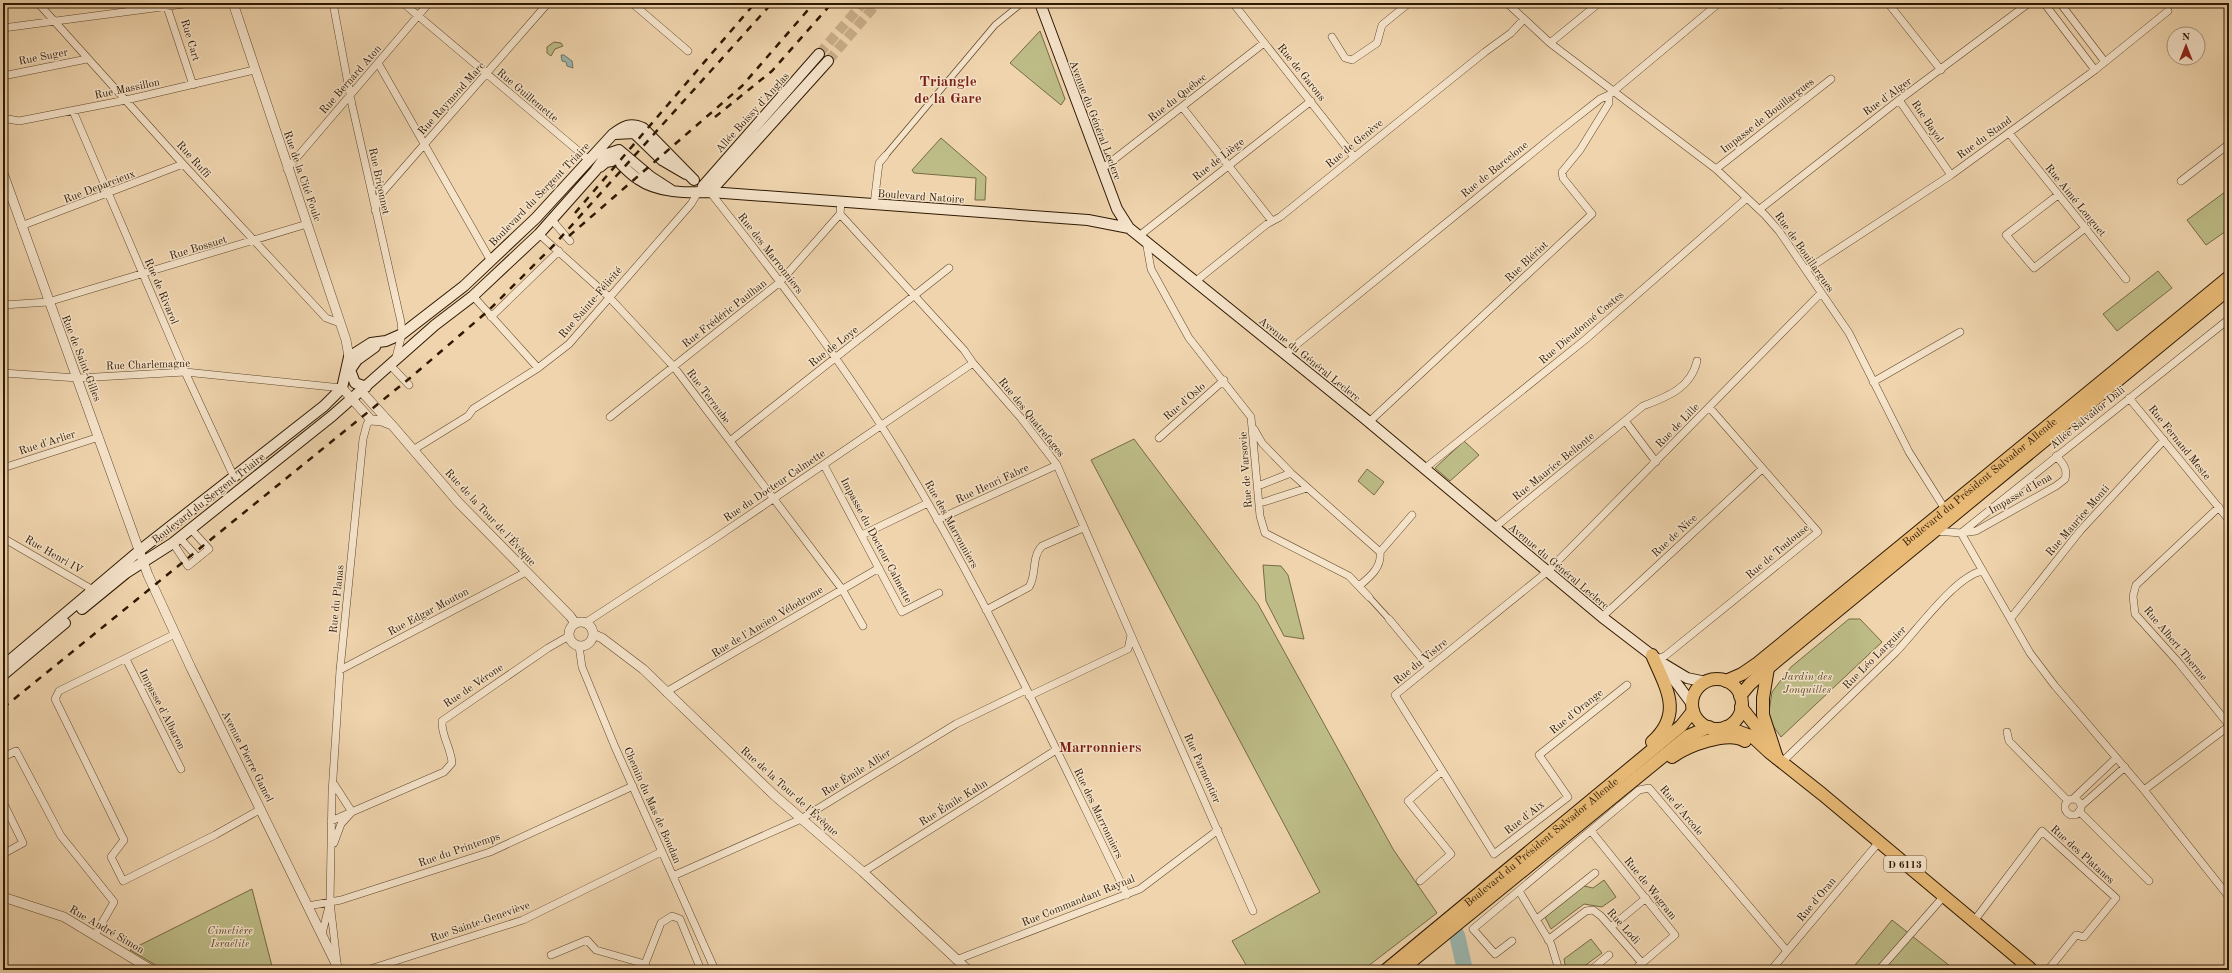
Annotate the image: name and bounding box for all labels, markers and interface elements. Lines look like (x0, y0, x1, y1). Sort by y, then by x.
street label: Rue Cart (178, 18, 201, 63)
north arrow (2166, 26, 2206, 66)
text: N (2182, 32, 2191, 43)
street label: Rue de Garons (1275, 42, 1327, 104)
street label: Rue Bernard Aton (318, 43, 384, 117)
street label: Rue Suger (18, 47, 69, 68)
street label: Avenue du Général Leclerc (1067, 59, 1123, 182)
street label: Rue Raymond Marc (417, 60, 488, 138)
street label: Rue Guillemette (494, 67, 560, 125)
street label: Allée Boissy d'Anglas (714, 71, 792, 155)
street label: Rue du Québec (1147, 72, 1209, 124)
district label: Triangle de la Gare (914, 75, 982, 107)
street label: Impasse de Bouillargues (1719, 76, 1817, 156)
street label: Rue d'Alger (1862, 76, 1915, 118)
street label: Rue Massillon (94, 77, 161, 102)
street label: Rue Bayol (1909, 99, 1945, 145)
street label: Rue du Stand (1956, 115, 2014, 162)
street label: Rue de Genève (1324, 118, 1386, 171)
street label: Rue de la Cité Foulc (281, 130, 322, 224)
street label: Rue de Liège (1191, 137, 1247, 184)
street label: Rue Ruffi (174, 140, 212, 181)
street label: Rue de Barcelone (1459, 140, 1530, 200)
street label: Boulevard du Sergent Triaire (488, 141, 592, 249)
street label: Rue Briçonnet (366, 147, 391, 216)
street label: Rue Aimé Longuet (2042, 163, 2107, 239)
street label: Rue Deparcieux (62, 169, 137, 206)
street label: Boulevard Natoire (877, 189, 965, 206)
street label: Rue de Bouillargues (1772, 211, 1836, 295)
street label: Rue des Marronniers (735, 212, 805, 296)
street label: Rue Bossuet (168, 234, 229, 262)
street label: Rue Blériot (1503, 239, 1551, 285)
street label: Rue de Rivarol (142, 257, 179, 326)
street label: Rue Sainte-Félicité (557, 265, 625, 341)
street label: Rue Frédéric Paulhan (681, 278, 769, 350)
street label: Rue Dieudonné Costes (1537, 289, 1627, 367)
street label: Rue de Saint-Gilles (59, 314, 102, 403)
street label: Avenue du Général Leclerc (1256, 316, 1362, 405)
street label: Rue de Loye (807, 325, 861, 370)
street label: Rue Charlemagne (106, 359, 190, 372)
street label: Rue Terraube (684, 368, 732, 426)
street label: Rue des Quatrefages (996, 376, 1066, 460)
street label: Rue d'Oslo (1162, 381, 1208, 423)
street label: Allée Salvador Dali (2049, 385, 2127, 452)
street label: Rue de Lille (1654, 402, 1702, 450)
street label: Rue Fernand Meste (2146, 404, 2212, 482)
street label: Boulevard du Président Salvador Allende (1901, 417, 2059, 549)
street label: Rue d'Arlier (18, 429, 78, 458)
street label: Rue de Varsovie (1238, 431, 1255, 509)
street label: Rue Maurice Bellonte (1511, 431, 1597, 503)
street label: Rue du Docteur Calmette (722, 448, 828, 524)
street label: Boulevard du Sergent Triaire (151, 452, 267, 546)
street label: Rue Henri Fabre (954, 463, 1031, 506)
street label: Rue de la Tour de l'Évêque (442, 466, 539, 568)
street label: Impasse d'Iena (1987, 471, 2055, 517)
street label: Impasse du Docteur Calmette (838, 476, 913, 605)
street label: Rue des Marronniers (922, 479, 980, 571)
street label: Rue Maurice Monti (2044, 483, 2112, 559)
street label: Rue de Nice (1650, 513, 1700, 560)
street label: Avenue du Général Leclerc (1506, 522, 1610, 612)
street label: Rue de Toulouse (1744, 523, 1812, 582)
street label: Rue Henri IV (22, 534, 85, 577)
street label: Rue du Planas (328, 564, 347, 634)
street label: Rue de l'Ancien Vélodrome (710, 585, 825, 660)
street label: Rue Edgar Mouton (386, 586, 471, 638)
street label: Rue Albert Therme (2141, 605, 2209, 683)
street label: Rue Léo Larguier (1841, 624, 1909, 692)
street label: Rue du Vistre (1392, 637, 1450, 687)
street label: Rue de Vérone (442, 662, 506, 710)
street label: Impasse d'Albaron (137, 668, 187, 752)
park label: Jardin des Jonquilles (1782, 672, 1833, 696)
street label: Rue d'Orange (1548, 687, 1606, 737)
street label: Avenue Pierre Gamel (219, 709, 274, 804)
street label: Rue Parmentier (1181, 732, 1222, 806)
district label: Marronniers (1059, 741, 1141, 756)
street label: Rue de la Tour de l'Évêque (738, 744, 841, 839)
street label: Chemin du Mas de Boudan (621, 746, 682, 866)
street label: Rue Émile Allier (819, 746, 894, 799)
street label: Rue des Marronniers (1071, 767, 1124, 861)
street label: Rue Émile Kahn (917, 776, 990, 829)
street label: Boulevard du Président Salvador Allende (1463, 776, 1621, 910)
street label: Rue d'Arcole (1657, 784, 1705, 838)
street label: Rue d'Aix (1503, 799, 1547, 837)
street label: Rue des Platanes (2048, 824, 2116, 887)
street label: Rue du Printemps (417, 831, 502, 870)
street label: Rue de Wagram (1621, 856, 1678, 922)
road number: D 6113 (1884, 856, 1926, 872)
street label: Rue Commandant Raynal (1020, 874, 1137, 929)
street label: Rue d'Oran (1796, 876, 1839, 924)
street label: Rue Sainte-Geneviève (429, 900, 532, 945)
street label: Rue André Simon (67, 904, 146, 956)
street label: Rue Lodi (1604, 907, 1642, 947)
park label: Cimetière Israélite (207, 926, 253, 950)

